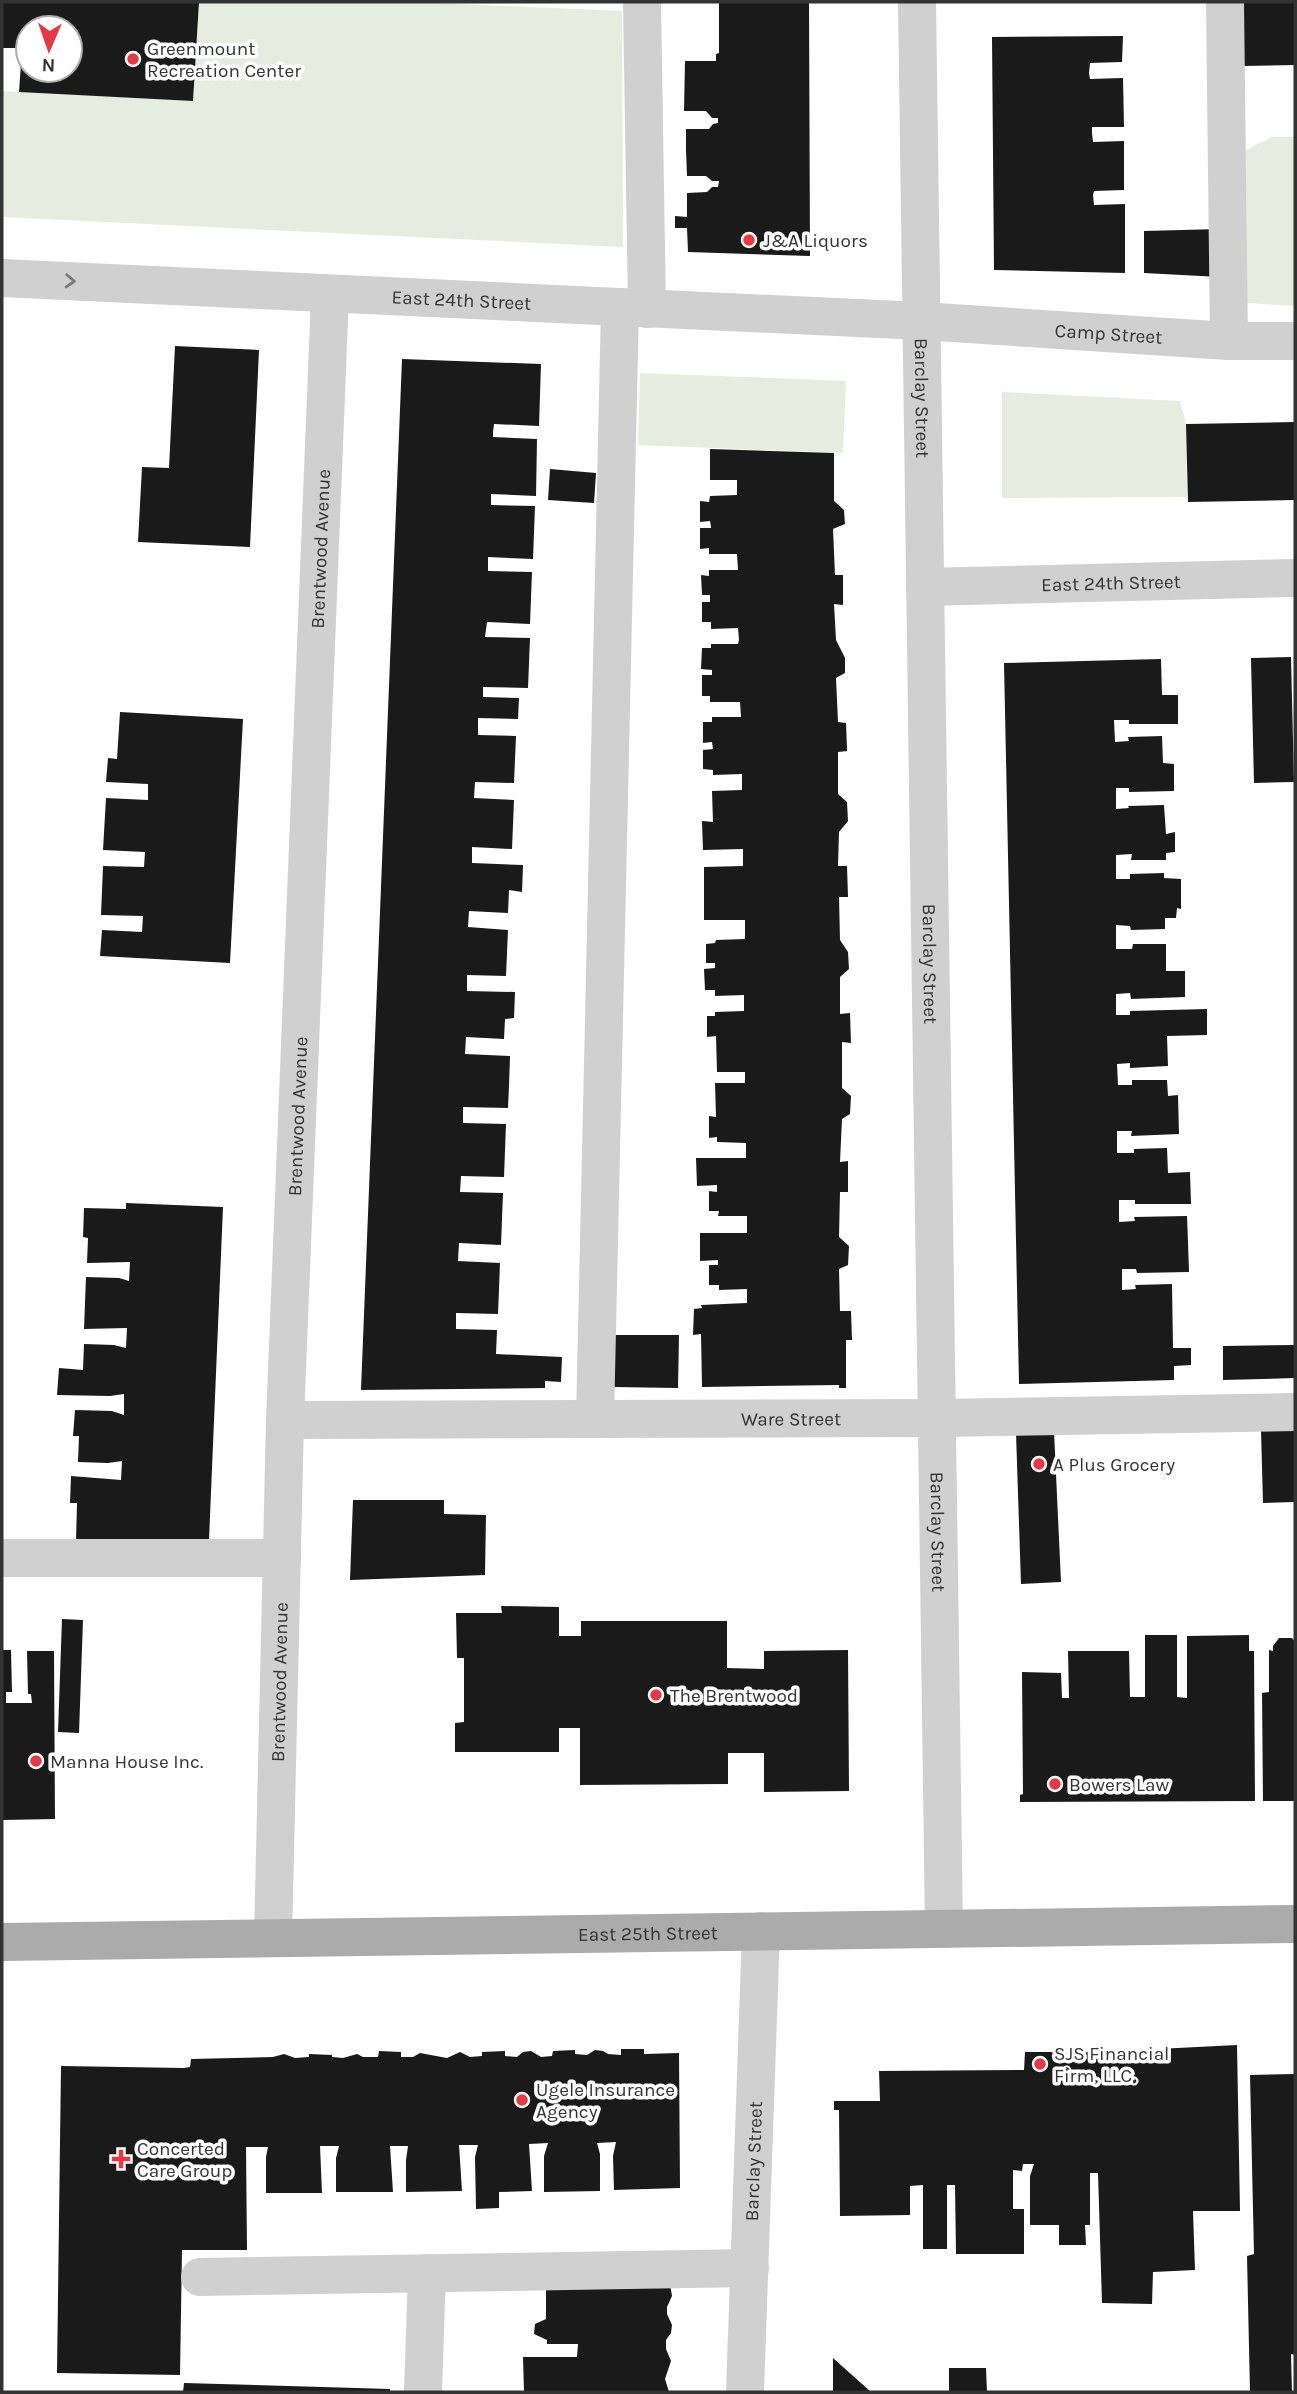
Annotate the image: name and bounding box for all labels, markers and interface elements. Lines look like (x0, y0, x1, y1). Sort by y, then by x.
north arrow (14, 14, 84, 84)
place label: Greenmount Recreation Center (147, 38, 301, 82)
marker: Greenmount Recreation Center (125, 51, 141, 67)
text: N (41, 54, 56, 76)
place label: J&A Liquors (763, 230, 868, 252)
marker: J&A Liquors (741, 232, 757, 248)
one-way arrow (65, 274, 76, 289)
street label: East 24th Street (391, 286, 532, 315)
street label: Camp Street (1054, 320, 1163, 349)
street label: Barclay Street (910, 338, 933, 458)
street label: Brentwood Avenue (307, 469, 335, 629)
street label: East 24th Street (1041, 571, 1181, 596)
street label: Barclay Street (918, 904, 941, 1024)
street label: Brentwood Avenue (284, 1036, 312, 1197)
street label: Ware Street (741, 1408, 841, 1431)
place label: A Plus Grocery (1053, 1454, 1175, 1476)
marker: A Plus Grocery (1031, 1456, 1047, 1472)
street label: Barclay Street (926, 1472, 949, 1592)
street label: Brentwood Avenue (267, 1602, 293, 1762)
place label: The Brentwood (670, 1685, 798, 1707)
marker: The Brentwood (648, 1687, 664, 1703)
place label: Manna House Inc. (50, 1751, 203, 1773)
marker: Manna House Inc. (28, 1753, 44, 1769)
place label: Bowers Law (1069, 1774, 1169, 1796)
marker: Bowers Law (1047, 1776, 1063, 1792)
street label: East 25th Street (578, 1922, 718, 1946)
place label: SJS Financial Firm, LLC. (1054, 2043, 1169, 2087)
marker: SJS Financial Firm, LLC. (1032, 2056, 1048, 2072)
place label: Ugele Insurance Agency (536, 2079, 675, 2123)
marker: Ugele Insurance Agency (514, 2092, 530, 2108)
street label: Barclay Street (741, 2101, 767, 2222)
place label: Concerted Care Group (137, 2138, 232, 2182)
marker: Concerted Care Group (111, 2149, 131, 2169)

